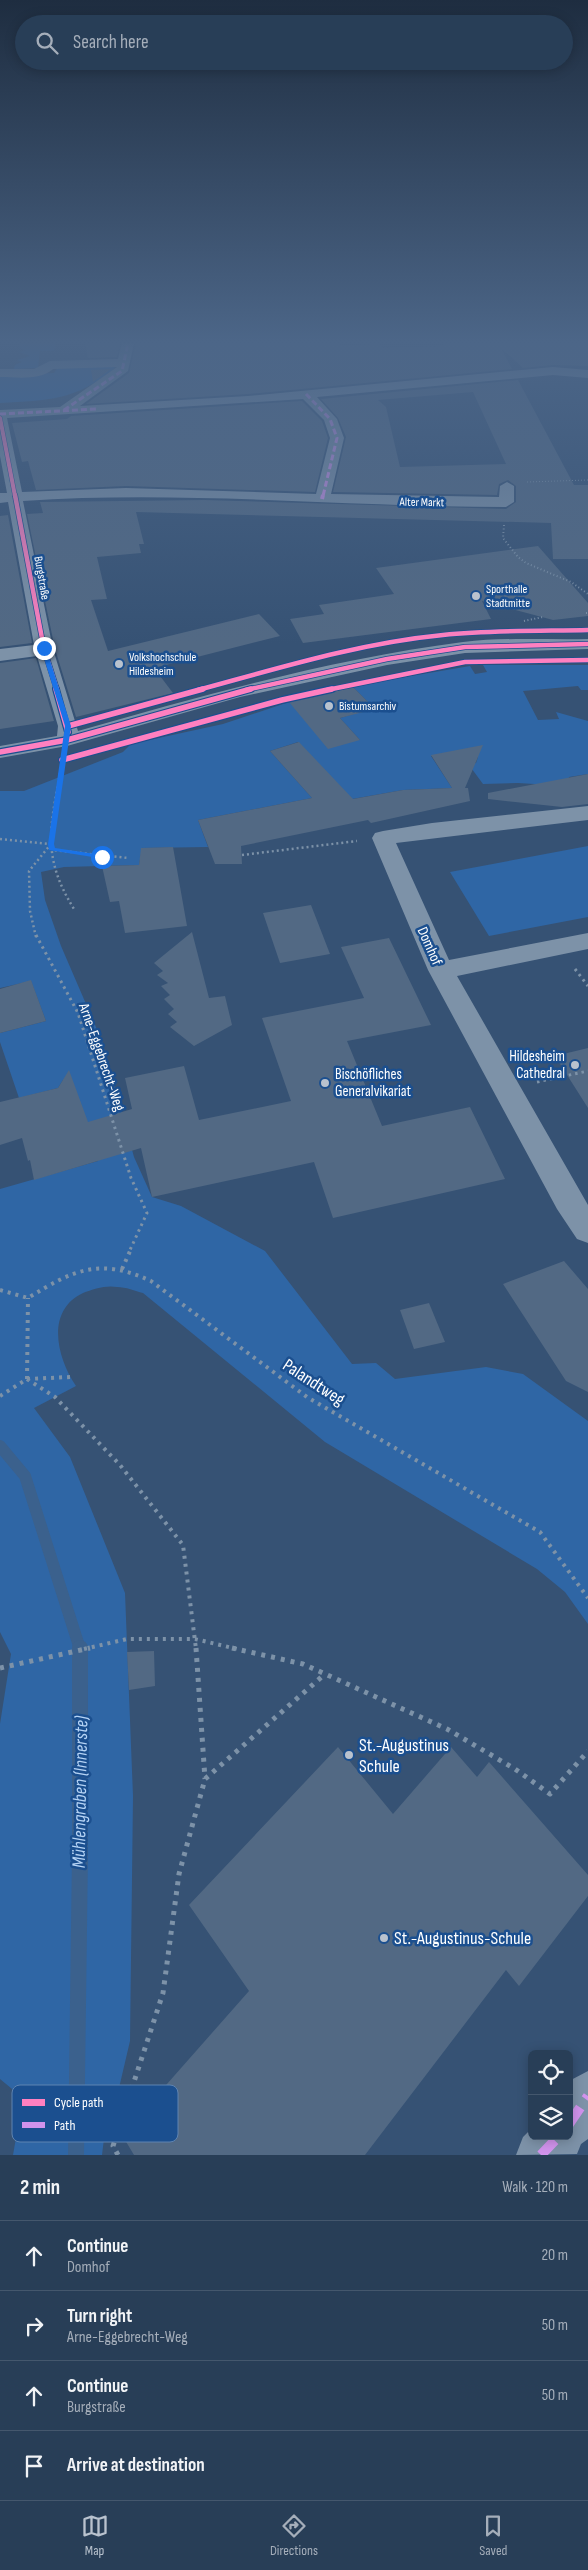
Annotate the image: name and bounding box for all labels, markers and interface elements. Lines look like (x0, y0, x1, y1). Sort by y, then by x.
search box (15, 15, 573, 70)
icon: search (33, 29, 61, 57)
text: Search here (73, 31, 149, 54)
street label: Alter Markt (399, 495, 445, 510)
street label: Burgstraße (30, 555, 53, 601)
place label: Sporthalle Stadtmitte (486, 582, 530, 611)
marker: Sporthalle Stadtmitte (470, 590, 482, 602)
route end (33, 637, 56, 660)
place label: Volkshochschule Hildesheim (129, 650, 197, 679)
marker: Volkshochschule Hildesheim (113, 658, 125, 670)
place label: Bistumsarchiv (339, 699, 397, 714)
marker: Bistumsarchiv (323, 700, 335, 712)
route start (91, 846, 114, 869)
street label: Domhof (413, 924, 447, 969)
street label: Arne-Eggebrecht-Weg (74, 1000, 129, 1114)
place label: Hildesheim Cathedral (509, 1047, 565, 1083)
marker: Hildesheim Cathedral (569, 1059, 581, 1071)
place label: Bischöfliches Generalvikariat (335, 1065, 412, 1101)
marker: Bischöfliches Generalvikariat (319, 1077, 331, 1089)
street label: Palandtweg (279, 1355, 349, 1410)
water label: Mühlengraben (Innerste) (68, 1715, 93, 1868)
place label: St.-Augustinus Schule (359, 1735, 449, 1777)
marker: St.-Augustinus Schule (343, 1749, 355, 1761)
place label: St.-Augustinus-Schule (394, 1928, 531, 1949)
marker: St.-Augustinus-Schule (378, 1932, 390, 1944)
map controls (528, 2050, 573, 2140)
button: locate (528, 2050, 573, 2095)
legend (12, 2085, 178, 2142)
text: Cycle path (54, 2094, 104, 2111)
button: layers (528, 2095, 573, 2140)
text: Path (54, 2117, 75, 2134)
text: 2 min (20, 2175, 60, 2200)
text: Walk · 120 m (502, 2178, 568, 2197)
text: Continue (67, 2235, 128, 2258)
icon: ahead (20, 2242, 48, 2270)
text: 20 m (541, 2246, 568, 2265)
text: Domhof (67, 2258, 110, 2277)
text: Turn right (67, 2305, 132, 2328)
icon: right (20, 2312, 48, 2340)
text: 50 m (542, 2316, 568, 2335)
text: Arne-Eggebrecht-Weg (67, 2328, 188, 2347)
text: Continue (67, 2375, 128, 2398)
icon: ahead (20, 2382, 48, 2410)
text: 50 m (542, 2386, 568, 2405)
text: Burgstraße (67, 2398, 126, 2417)
icon: arrive (20, 2452, 48, 2480)
text: Arrive at destination (67, 2454, 205, 2477)
tab: Map (81, 2512, 109, 2559)
tab: Directions (270, 2512, 318, 2559)
tab: Saved (479, 2512, 507, 2559)

